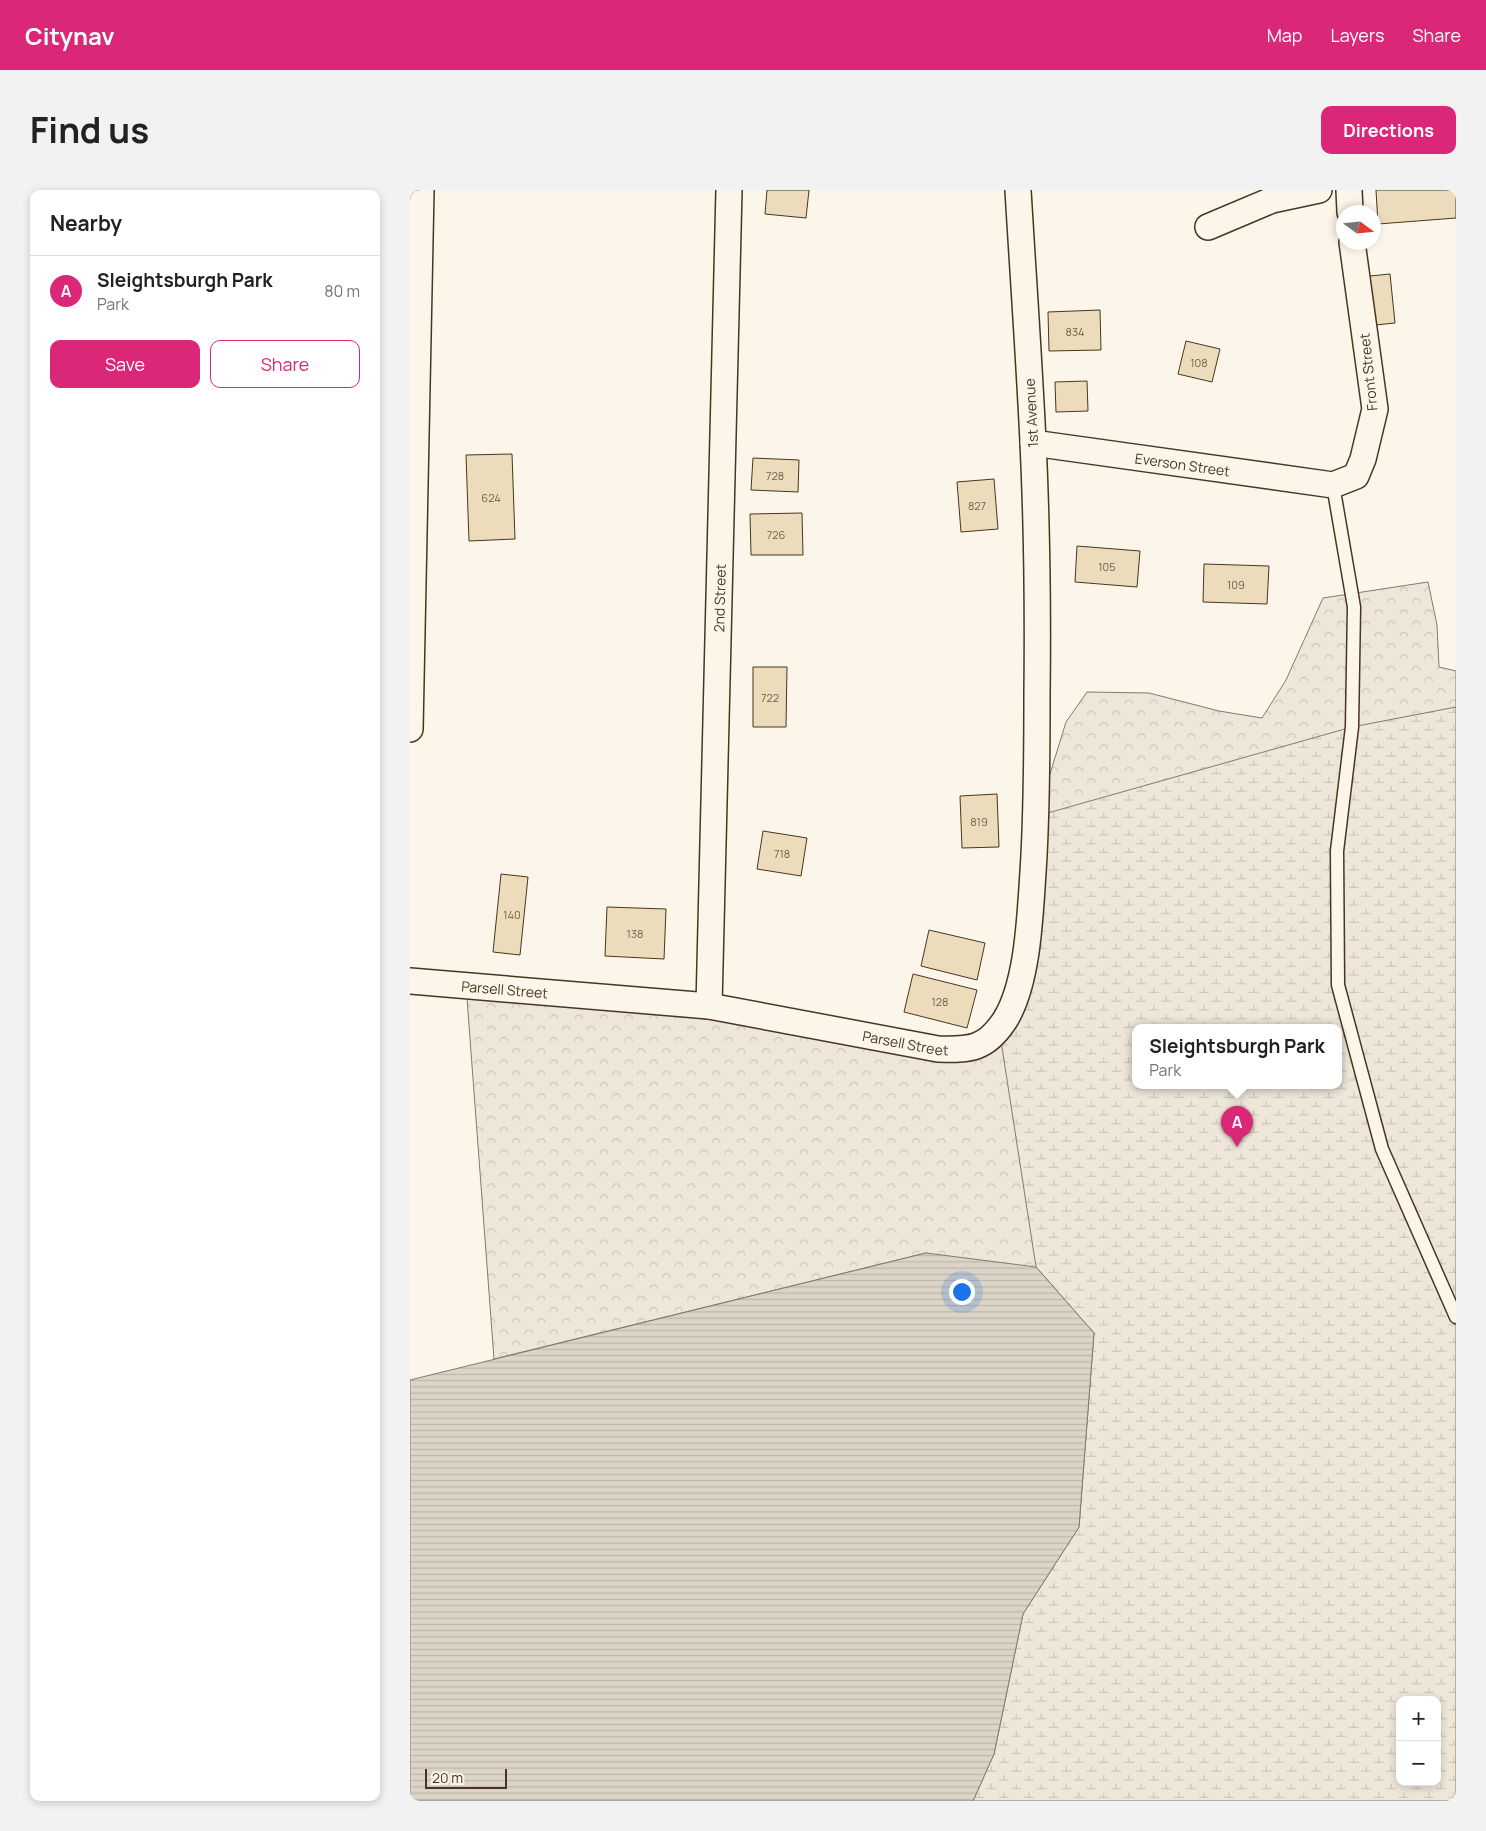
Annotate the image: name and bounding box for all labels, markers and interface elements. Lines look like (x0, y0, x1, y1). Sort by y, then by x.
text: Citynav (25, 19, 115, 52)
text: Map (1267, 23, 1302, 47)
text: Layers (1330, 23, 1384, 47)
text: Share (1412, 23, 1461, 47)
text: Find us (30, 106, 149, 154)
button: Directions (1321, 106, 1456, 154)
north arrow (1336, 205, 1381, 250)
text: Nearby (50, 209, 122, 237)
text: Sleightsburgh Park (97, 267, 273, 293)
text: A (61, 280, 71, 302)
text: 80 m (324, 280, 360, 302)
text: Park (97, 293, 129, 315)
house number: 834 (1066, 324, 1084, 339)
street label: Front Street (1354, 332, 1382, 412)
button: Save (50, 340, 200, 388)
button: Share (210, 340, 360, 388)
house number: 108 (1190, 355, 1208, 370)
street label: 1st Avenue (1020, 378, 1042, 448)
street label: Everson Street (1134, 448, 1232, 480)
house number: 728 (766, 468, 784, 483)
house number: 624 (481, 490, 501, 505)
house number: 827 (968, 498, 986, 513)
house number: 726 (767, 527, 785, 542)
house number: 105 (1098, 559, 1116, 574)
street label: 2nd Street (709, 563, 729, 633)
house number: 109 (1227, 577, 1245, 592)
house number: 722 (761, 690, 779, 705)
house number: 819 (970, 814, 988, 829)
house number: 718 (774, 846, 790, 861)
house number: 140 (503, 907, 521, 922)
house number: 138 (627, 926, 643, 941)
street label: Parsell Street (461, 976, 549, 1002)
house number: 128 (932, 994, 948, 1009)
popup (1132, 1024, 1342, 1089)
street label: Parsell Street (861, 1026, 949, 1059)
text: Sleightsburgh Park (1149, 1033, 1325, 1059)
text: Park (1149, 1059, 1181, 1081)
pin: A (1221, 1106, 1253, 1147)
your location (949, 1279, 975, 1305)
map controls (1396, 1696, 1441, 1786)
button: + (1396, 1696, 1441, 1741)
button: − (1396, 1741, 1441, 1786)
scale bar (425, 1766, 508, 1789)
text: 20 m (432, 1768, 463, 1787)

